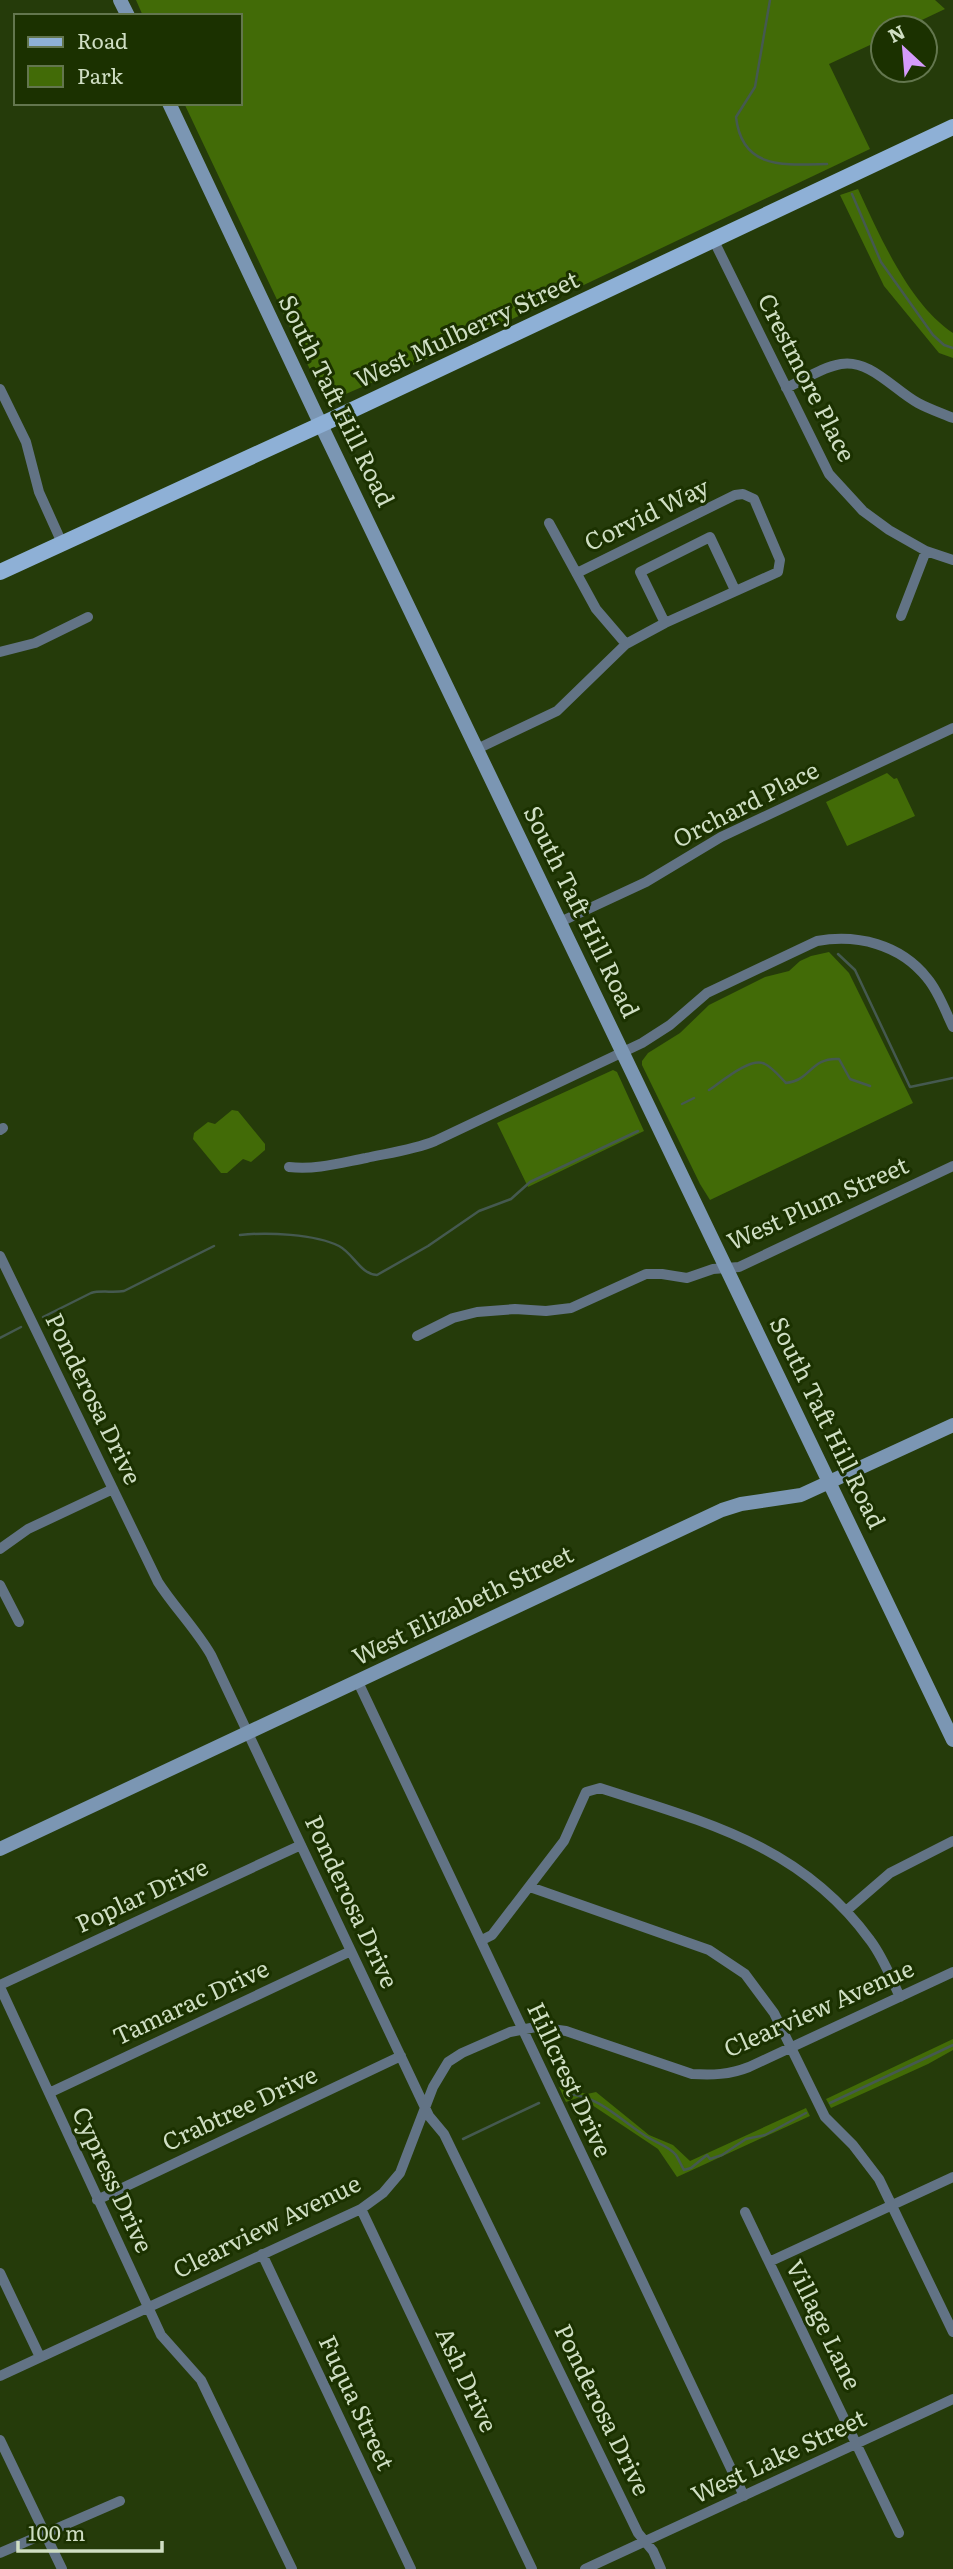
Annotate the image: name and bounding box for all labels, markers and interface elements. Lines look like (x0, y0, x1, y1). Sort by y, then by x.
legend (14, 14, 242, 105)
north arrow (869, 14, 939, 84)
text: N (883, 17, 909, 49)
text: Road (77, 24, 128, 55)
text: Park (77, 59, 123, 90)
street label: West Mulberry Street (348, 260, 584, 395)
street label: Crestmore Place (751, 287, 866, 467)
street label: South Taft Hill Road (272, 288, 405, 512)
street label: Corvid Way (578, 467, 714, 558)
street label: Orchard Place (666, 751, 824, 855)
street label: South Taft Hill Road (517, 799, 650, 1023)
street label: West Plum Street (721, 1146, 914, 1257)
street label: Ponderosa Drive (38, 1306, 152, 1490)
street label: South Taft Hill Road (763, 1310, 896, 1534)
street label: West Elizabeth Street (345, 1535, 579, 1673)
street label: Ponderosa Drive (298, 1809, 409, 1993)
street label: Poplar Drive (69, 1848, 213, 1940)
street label: Tamarac Drive (106, 1949, 274, 2052)
street label: Clearview Avenue (717, 1949, 919, 2064)
street label: Hillcrest Drive (520, 1996, 622, 2162)
street label: Crabtree Drive (156, 2055, 322, 2158)
street label: Cypress Drive (65, 2100, 163, 2258)
street label: Clearview Avenue (166, 2164, 366, 2285)
street label: Village Lane (779, 2253, 872, 2395)
street label: Ponderosa Drive (547, 2317, 661, 2501)
street label: Ash Drive (429, 2321, 508, 2437)
street label: Fuqua Street (312, 2329, 405, 2475)
street label: West Lake Street (685, 2399, 872, 2511)
scale bar (18, 2510, 161, 2554)
text: 100 m (28, 2516, 85, 2547)

